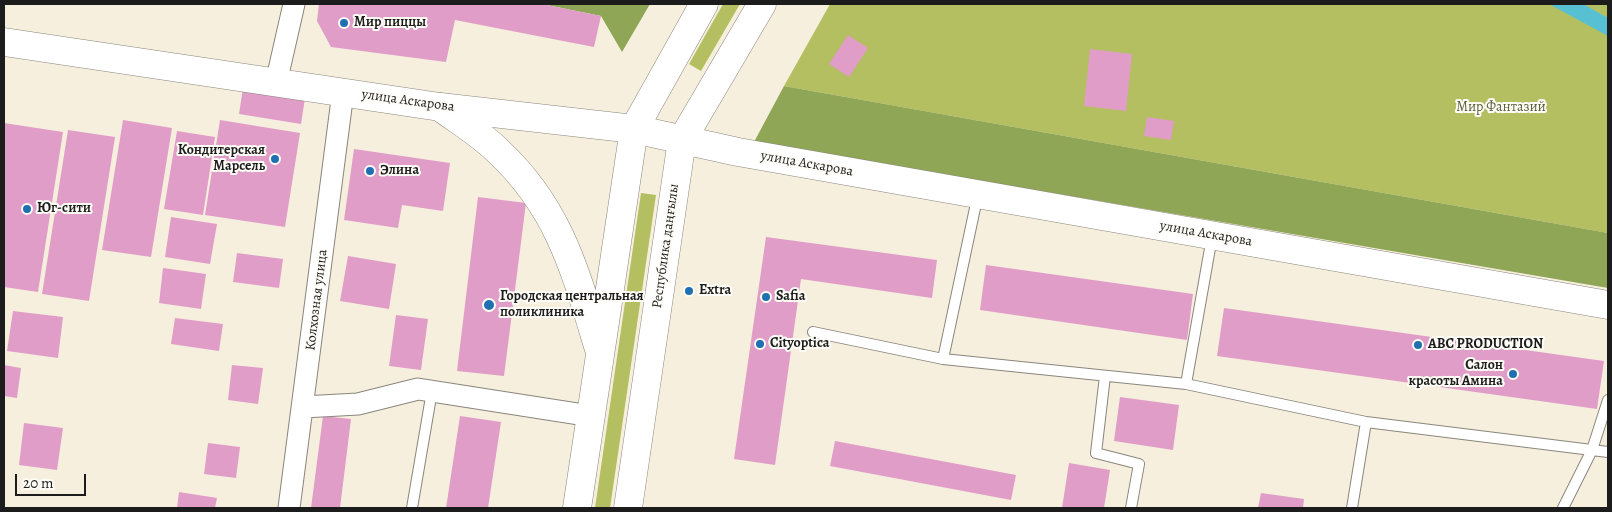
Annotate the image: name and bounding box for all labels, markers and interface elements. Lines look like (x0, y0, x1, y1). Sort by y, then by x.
place label: Мир пиццы (354, 15, 426, 31)
marker: Мир пиццы (338, 17, 350, 29)
street label: улица Аскарова (361, 86, 455, 116)
park label: Мир Фантазий (1456, 100, 1546, 116)
place label: Кондитерская Марсель (178, 143, 265, 176)
street label: улица Аскарова (759, 148, 855, 180)
marker: Кондитерская Марсель (269, 153, 281, 165)
place label: Элина (380, 163, 419, 179)
marker: Элина (364, 165, 376, 177)
street label: Республика даңғылы (649, 183, 683, 309)
place label: Юг-сити (37, 201, 91, 217)
marker: Юг-сити (21, 203, 33, 215)
street label: улица Аскарова (1158, 218, 1254, 250)
street label: Колхозная улица (302, 248, 332, 352)
place label: Extra (699, 283, 731, 299)
marker: Extra (683, 285, 695, 297)
place label: Городская центральная поликлиника (500, 289, 644, 322)
place label: Safia (776, 289, 806, 305)
marker: Safia (760, 291, 772, 303)
marker: Городская центральная поликлиника (482, 298, 496, 312)
place label: Cityoptica (770, 336, 830, 352)
place label: ABC PRODUCTION (1428, 337, 1543, 353)
marker: Cityoptica (754, 338, 766, 350)
marker: ABC PRODUCTION (1412, 339, 1424, 351)
place label: Салон красоты Амина (1409, 358, 1503, 391)
marker: Салон красоты Амина (1507, 368, 1519, 380)
scale bar (18, 464, 89, 496)
text: 20 m (23, 473, 54, 493)

